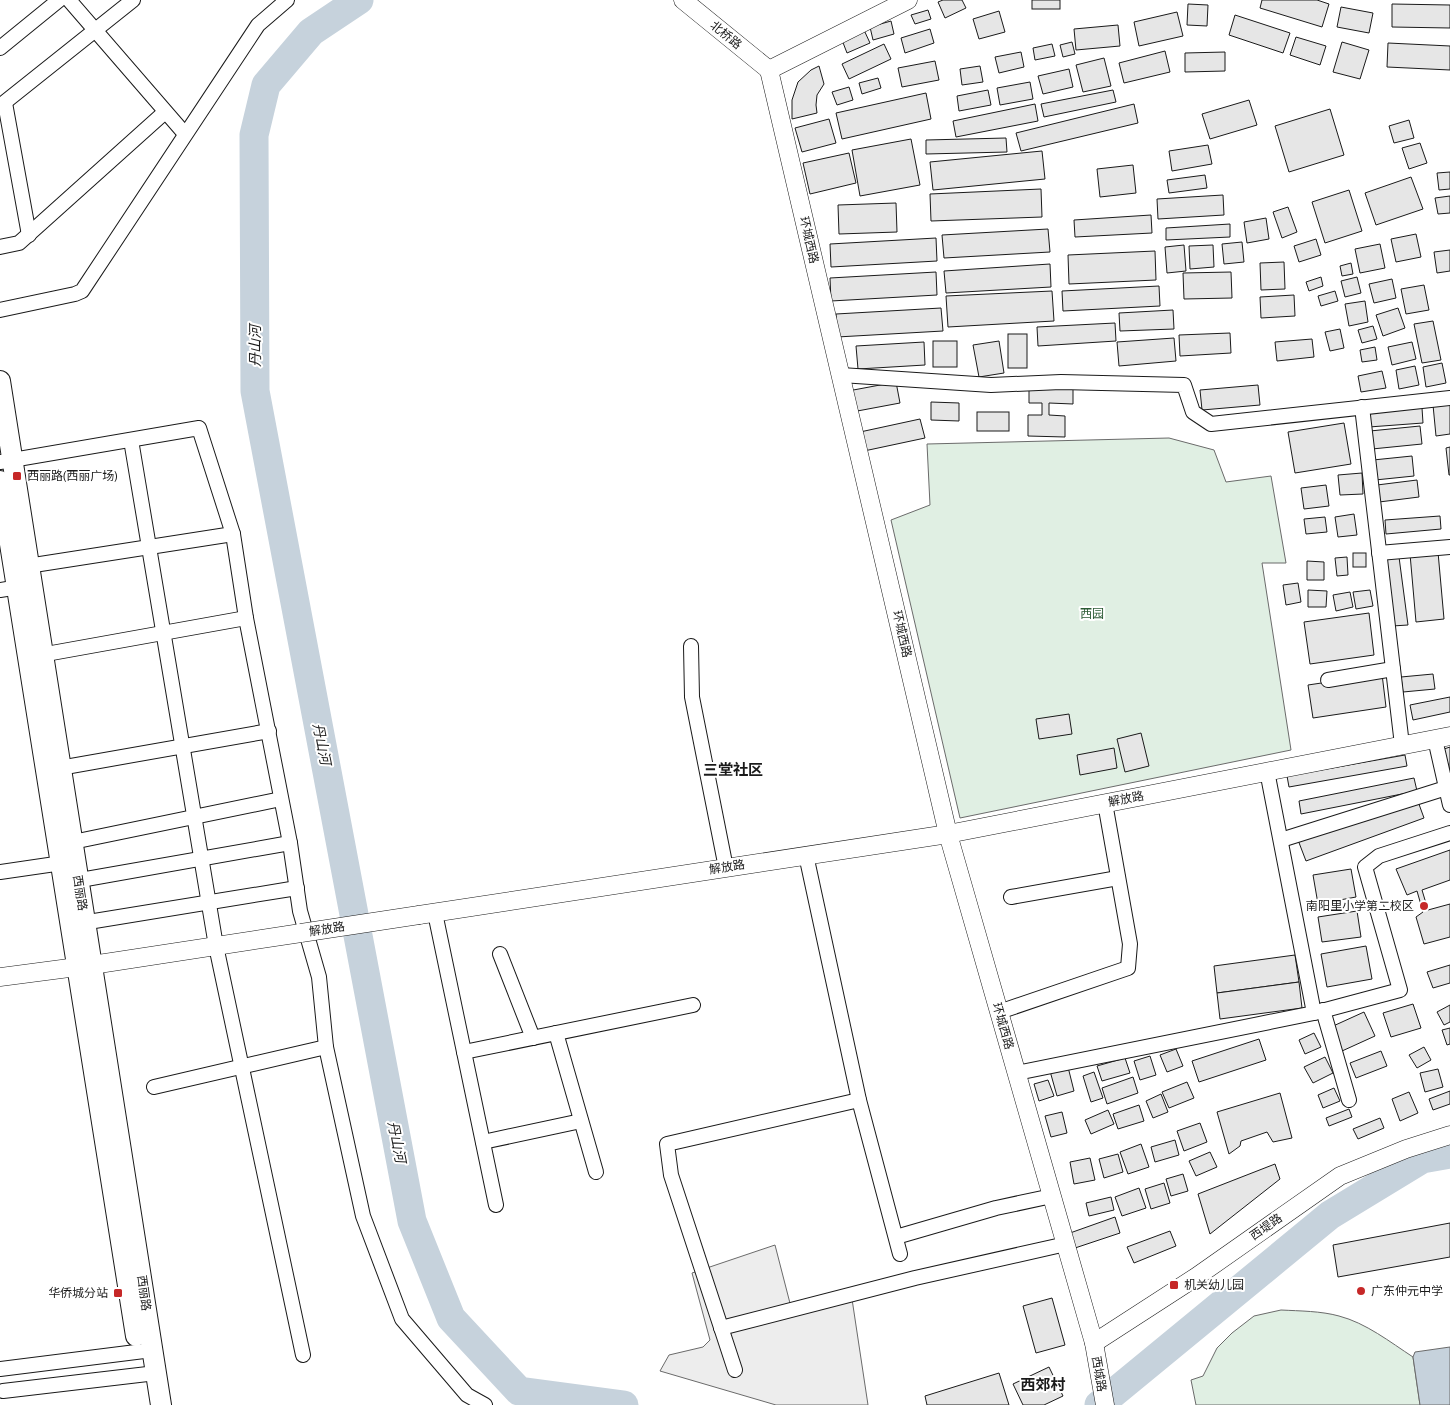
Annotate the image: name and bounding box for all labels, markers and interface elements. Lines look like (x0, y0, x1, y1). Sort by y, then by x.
street label: 北桥路 (707, 17, 745, 53)
street label: 环城西路 (796, 215, 822, 265)
water label: 丹山河 (246, 322, 264, 367)
place label: 西丽路(西丽广场) (27, 468, 118, 484)
marker: 西丽路(西丽广场) (11, 470, 23, 482)
park label: 西园 (1080, 606, 1104, 622)
street label: 环城西路 (889, 609, 915, 659)
water label: 丹山河 (309, 722, 335, 769)
district label: 三堂社区 (703, 759, 763, 780)
street label: 解放路 (1107, 788, 1145, 810)
street label: 解放路 (708, 856, 746, 878)
street label: 西丽路 (69, 874, 91, 912)
place label: 南阳里小学第二校区 (1306, 898, 1414, 914)
marker: 南阳里小学第二校区 (1418, 900, 1430, 912)
street label: 解放路 (308, 918, 346, 940)
street label: 环城西路 (989, 1001, 1017, 1051)
water label: 丹山河 (384, 1120, 410, 1167)
street label: 西堤路 (1247, 1210, 1285, 1244)
street label: 西丽路 (134, 1274, 154, 1312)
place label: 机关幼儿园 (1184, 1277, 1244, 1293)
marker: 机关幼儿园 (1168, 1279, 1180, 1291)
place label: 广东仲元中学 (1371, 1283, 1443, 1299)
place label: 华侨城分站 (48, 1285, 108, 1301)
marker: 广东仲元中学 (1355, 1285, 1367, 1297)
marker: 华侨城分站 (112, 1287, 124, 1299)
street label: 西城路 (1088, 1355, 1110, 1393)
district label: 西郊村 (1020, 1374, 1066, 1395)

